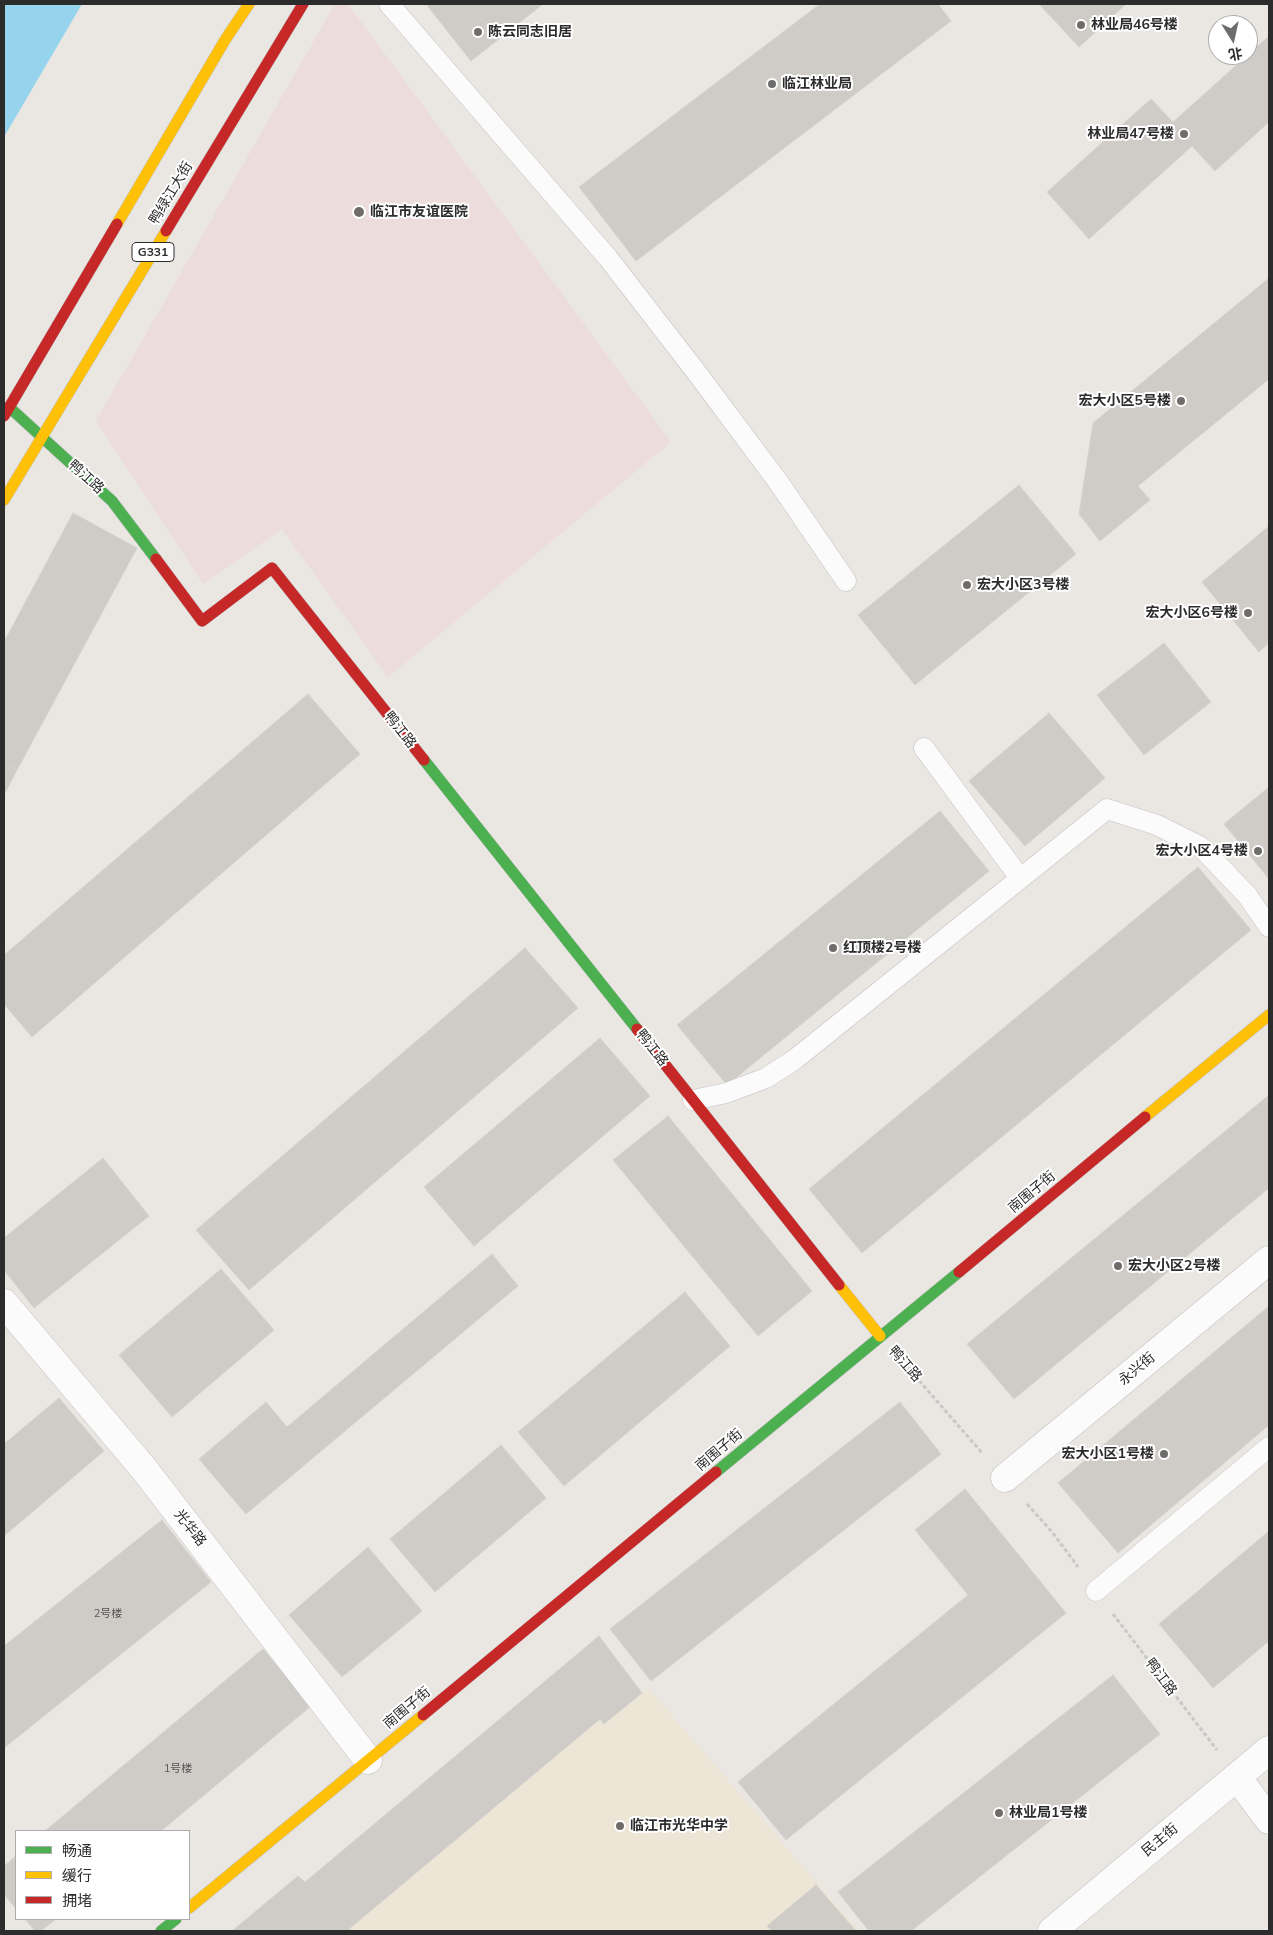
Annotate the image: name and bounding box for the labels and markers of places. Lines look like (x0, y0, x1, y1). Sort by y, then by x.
place label: 林业局46号楼 (1091, 17, 1178, 33)
marker: 林业局46号楼 (1075, 19, 1087, 31)
place label: 陈云同志旧居 (488, 24, 572, 40)
marker: 陈云同志旧居 (472, 26, 484, 38)
place label: 临江林业局 (782, 76, 852, 92)
marker: 临江林业局 (766, 78, 778, 90)
place label: 林业局47号楼 (1087, 126, 1174, 142)
marker: 林业局47号楼 (1178, 128, 1190, 140)
place label: 临江市友谊医院 (370, 204, 468, 220)
marker: 临江市友谊医院 (352, 205, 366, 219)
place label: 宏大小区5号楼 (1079, 393, 1171, 409)
marker: 宏大小区5号楼 (1175, 395, 1187, 407)
place label: 宏大小区3号楼 (977, 577, 1069, 593)
marker: 宏大小区3号楼 (961, 579, 973, 591)
place label: 宏大小区6号楼 (1146, 605, 1238, 621)
marker: 宏大小区6号楼 (1242, 607, 1254, 619)
place label: 宏大小区4号楼 (1156, 843, 1248, 859)
marker: 宏大小区4号楼 (1252, 845, 1264, 857)
place label: 红顶楼2号楼 (843, 940, 921, 956)
marker: 红顶楼2号楼 (827, 942, 839, 954)
place label: 宏大小区2号楼 (1128, 1258, 1220, 1274)
marker: 宏大小区2号楼 (1112, 1260, 1124, 1272)
place label: 宏大小区1号楼 (1062, 1446, 1154, 1462)
marker: 宏大小区1号楼 (1158, 1448, 1170, 1460)
place label: 林业局1号楼 (1009, 1805, 1087, 1821)
marker: 林业局1号楼 (993, 1807, 1005, 1819)
place label: 临江市光华中学 (630, 1818, 728, 1834)
marker: 临江市光华中学 (614, 1820, 626, 1832)

